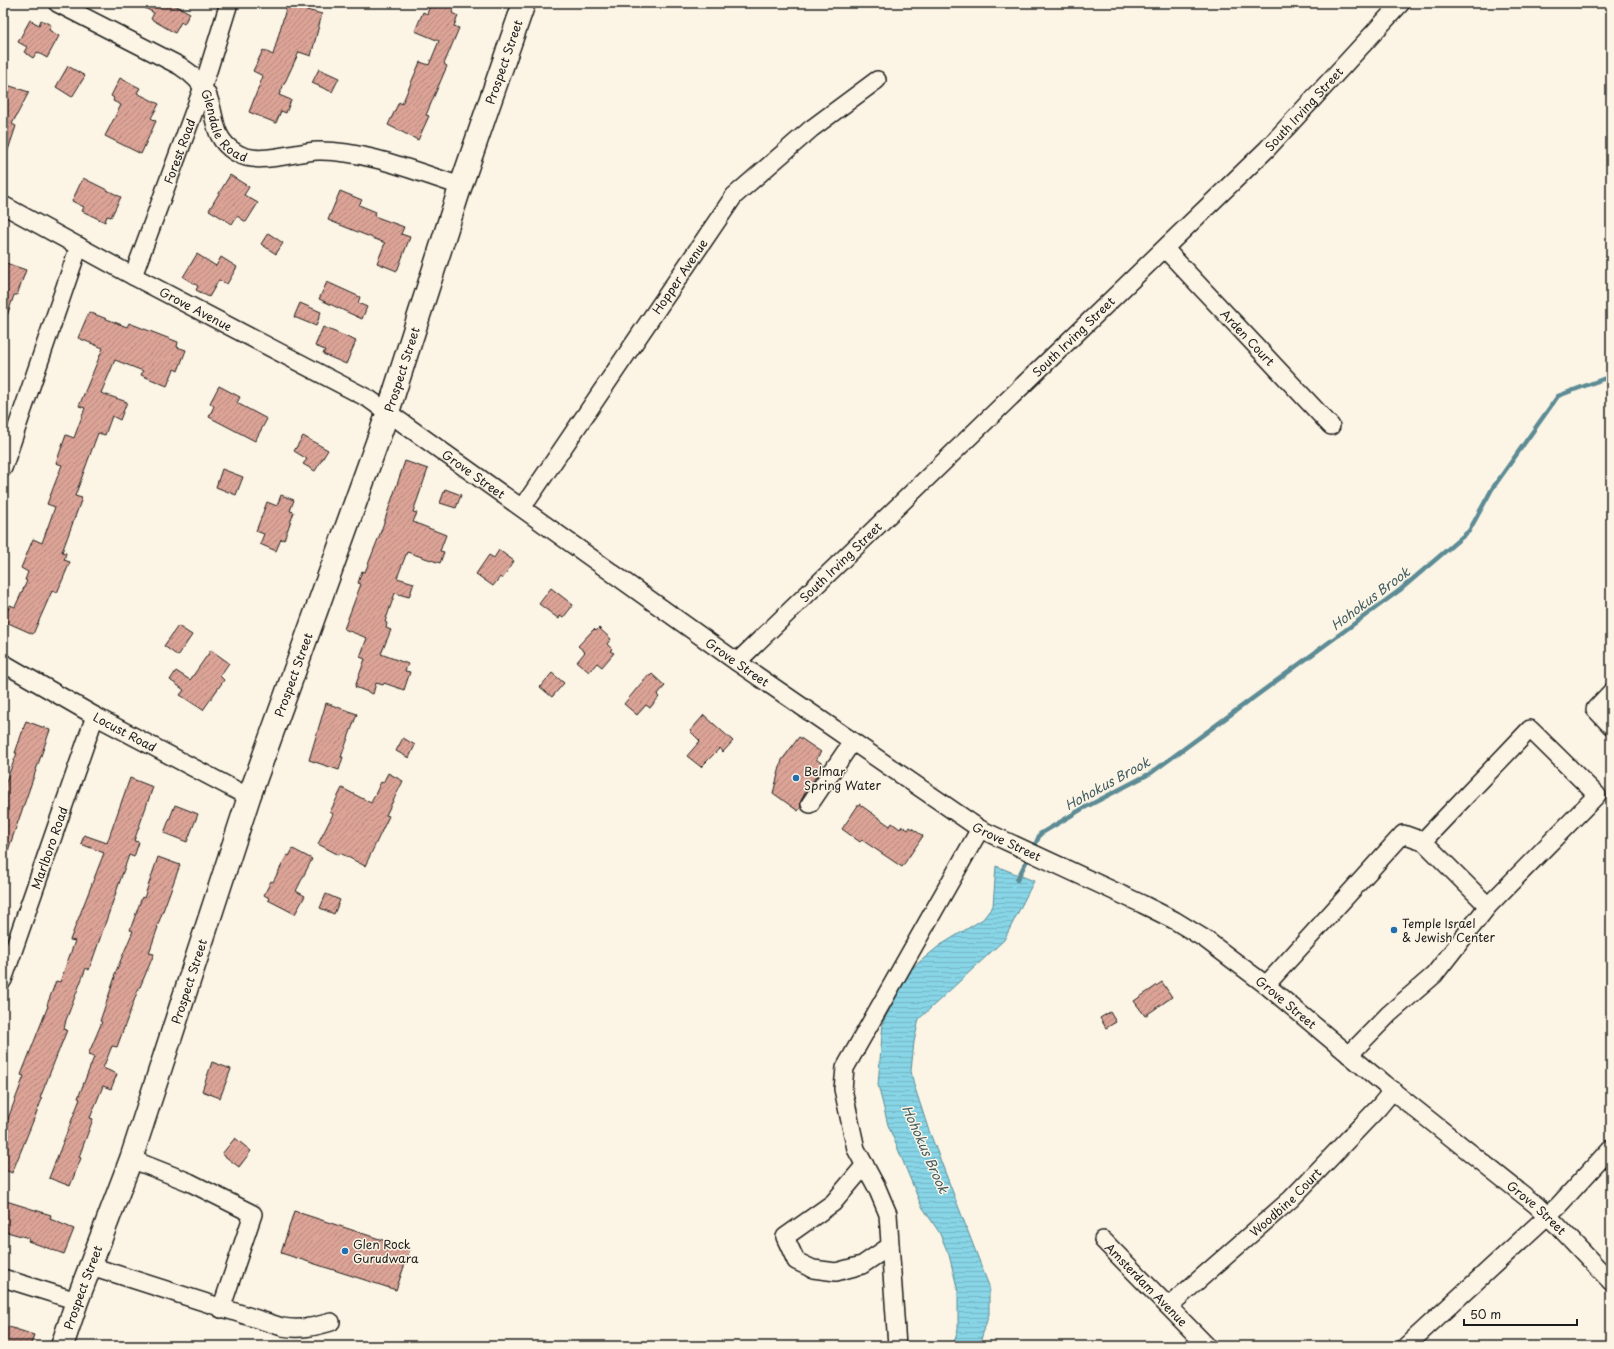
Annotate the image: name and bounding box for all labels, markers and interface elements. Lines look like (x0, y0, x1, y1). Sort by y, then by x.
street label: Prospect Street (481, 17, 527, 107)
street label: South Irving Street (1260, 63, 1347, 155)
street label: Glendale Road (197, 86, 250, 166)
street label: Forest Road (159, 116, 200, 186)
street label: Hopper Avenue (647, 235, 712, 318)
street label: Grove Avenue (156, 282, 235, 335)
street label: South Irving Street (1028, 292, 1119, 381)
street label: Arden Court (1217, 305, 1279, 370)
street label: Prospect Street (380, 324, 424, 415)
street label: Grove Street (438, 445, 509, 503)
street label: South Irving Street (795, 518, 886, 606)
water label: Hohokus Brook (1326, 561, 1414, 634)
street label: Prospect Street (270, 630, 317, 720)
street label: Grove Street (702, 633, 773, 691)
street label: Locust Road (90, 708, 160, 756)
water label: Hohokus Brook (1061, 751, 1154, 814)
place label: Belmar Spring Water (804, 762, 881, 794)
marker: Belmar Spring Water (791, 773, 801, 783)
street label: Marlboro Road (26, 804, 72, 891)
street label: Grove Street (969, 817, 1044, 865)
place label: Temple Israel & Jewish Center (1402, 914, 1495, 946)
marker: Temple Israel & Jewish Center (1389, 925, 1399, 935)
street label: Prospect Street (167, 937, 211, 1026)
street label: Grove Street (1252, 972, 1321, 1033)
water label: Hohokus Brook (898, 1102, 954, 1197)
street label: Woodbine Court (1245, 1164, 1325, 1240)
street label: Grove Street (1503, 1176, 1571, 1239)
place label: Glen Rock Gurudwara (353, 1235, 419, 1267)
street label: Amsterdam Avenue (1101, 1238, 1192, 1331)
street label: Prospect Street (59, 1243, 106, 1332)
marker: Glen Rock Gurudwara (340, 1246, 350, 1256)
scale bar (1464, 1301, 1577, 1327)
text: 50 m (1470, 1305, 1501, 1323)

